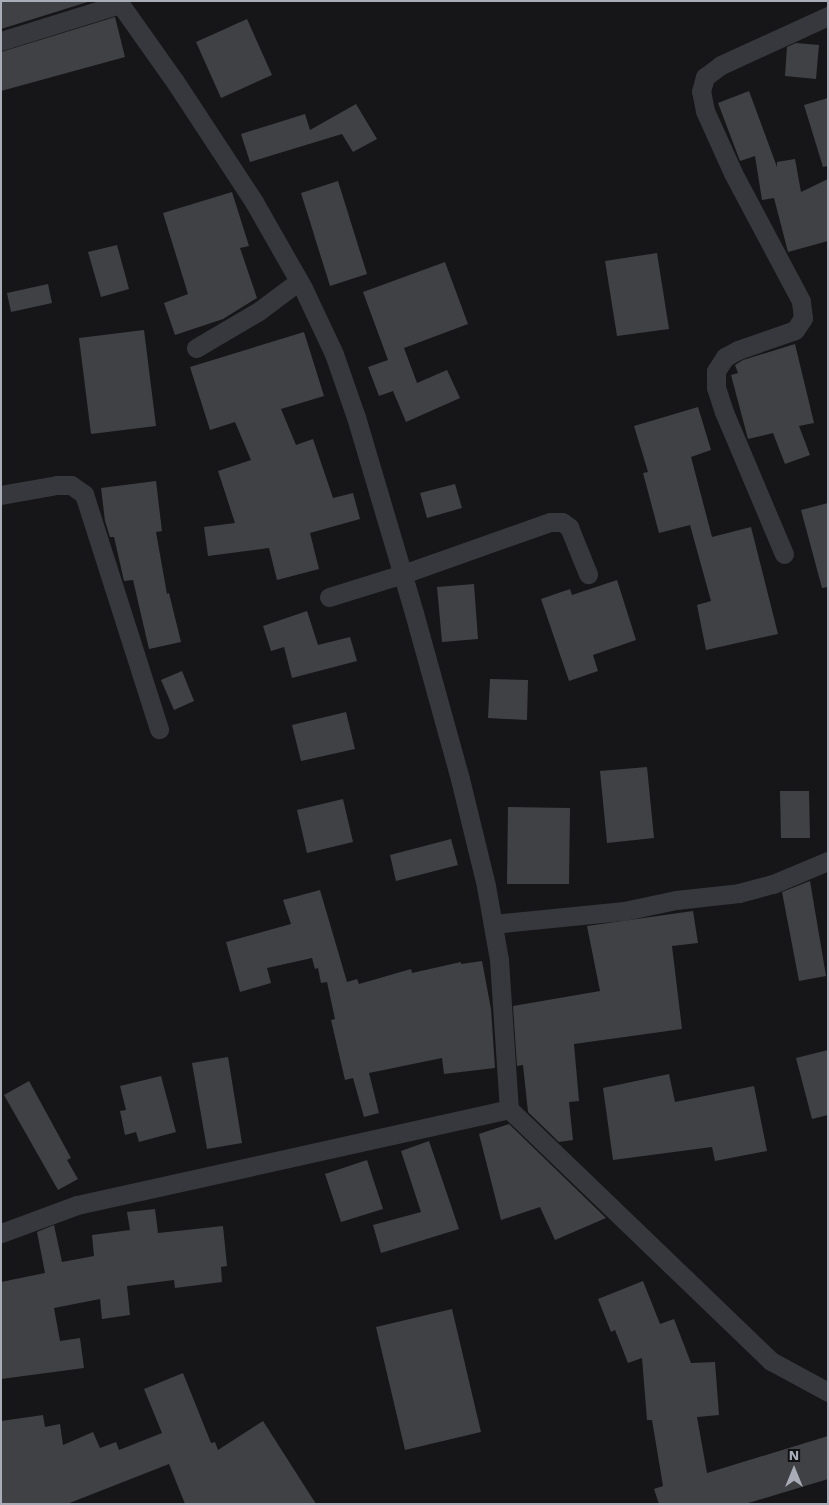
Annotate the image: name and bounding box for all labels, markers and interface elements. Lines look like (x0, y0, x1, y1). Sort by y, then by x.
north arrow (769, 1445, 819, 1495)
text: N (789, 1447, 799, 1463)

